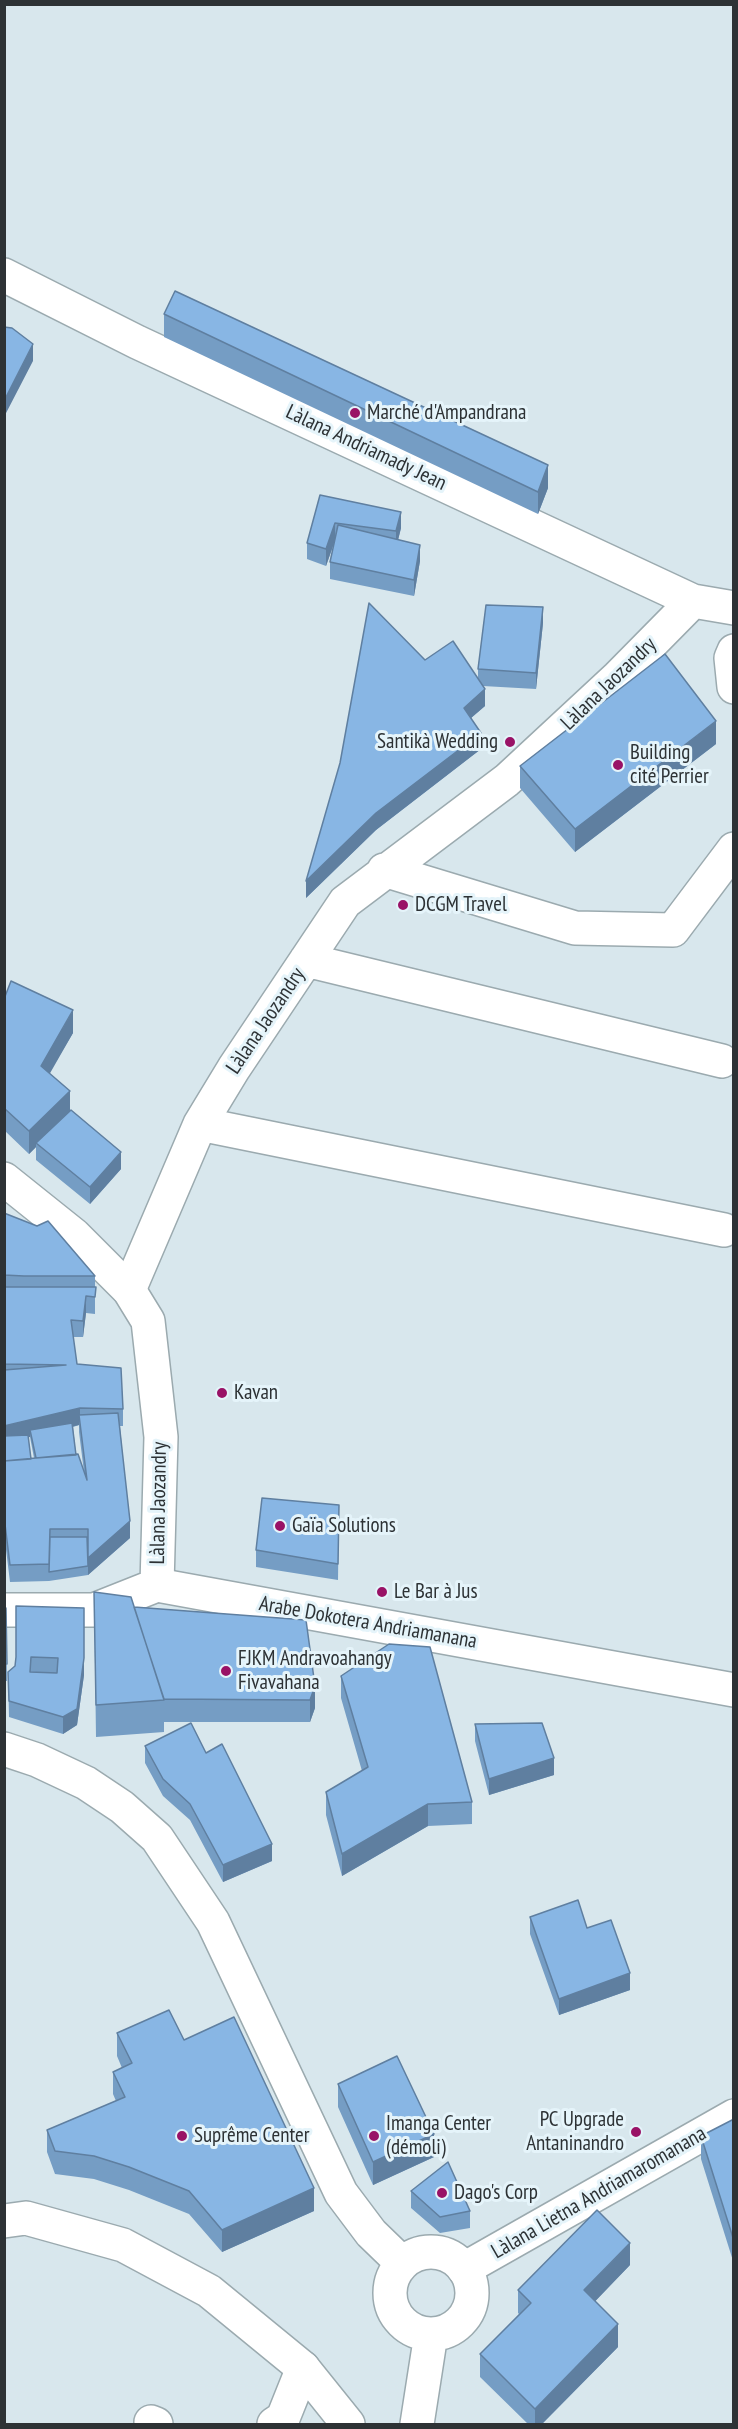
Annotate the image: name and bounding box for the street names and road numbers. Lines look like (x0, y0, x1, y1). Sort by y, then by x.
street label: Làlana Andriamady Jean (282, 400, 450, 496)
street label: Làlana Jaozandry (556, 632, 662, 736)
street label: Làlana Jaozandry (221, 963, 311, 1079)
street label: Làlana Jaozandry (145, 1441, 173, 1565)
street label: Arabe Dokotera Andriamanana (257, 1591, 479, 1655)
street label: Làlana Lietna Andriamaromanana (487, 2121, 711, 2265)

